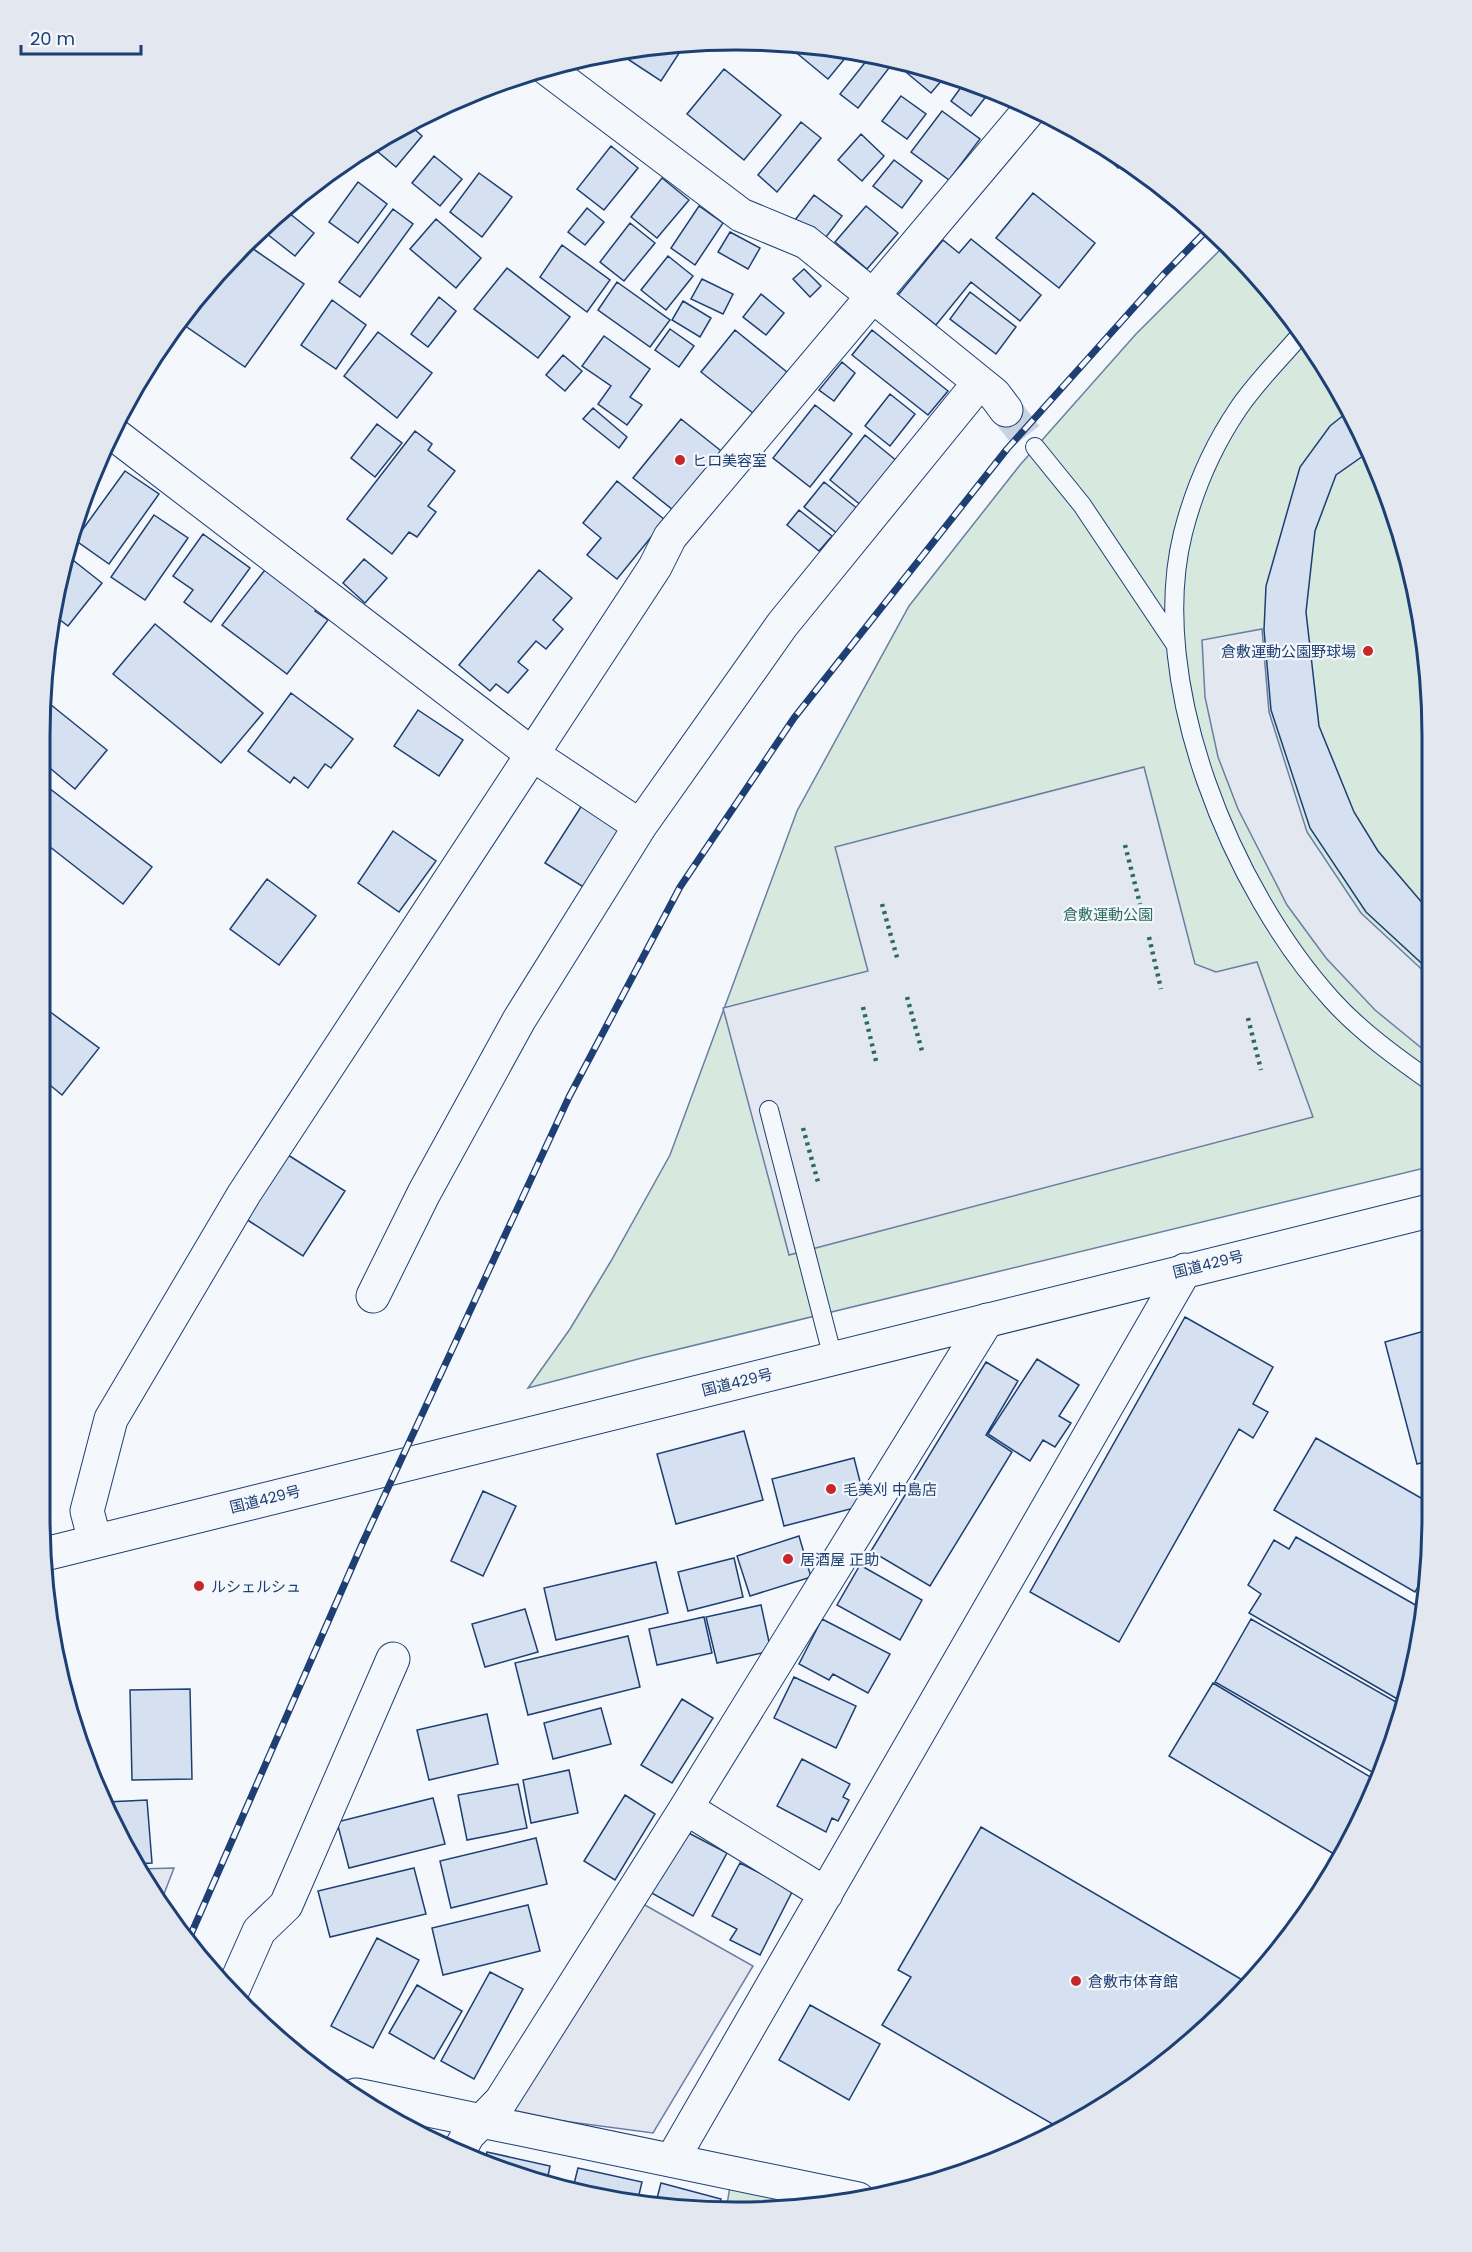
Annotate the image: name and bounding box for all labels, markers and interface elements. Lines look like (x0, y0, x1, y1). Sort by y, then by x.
scale bar (21, 18, 141, 56)
text: 20 m (30, 26, 75, 51)
place label: ヒロ美容室 (692, 450, 767, 471)
marker: ヒロ美容室 (673, 453, 687, 467)
place label: 倉敷運動公園野球場 (1221, 641, 1356, 662)
marker: 倉敷運動公園野球場 (1361, 644, 1375, 658)
park label: 倉敷運動公園 (1063, 904, 1153, 925)
street label: 国道429号 (1170, 1245, 1246, 1283)
street label: 国道429号 (699, 1363, 775, 1401)
place label: 毛美刈 中島店 (843, 1479, 937, 1500)
street label: 国道429号 (227, 1480, 303, 1518)
marker: 毛美刈 中島店 (824, 1482, 838, 1496)
place label: 居酒屋 正助 (800, 1549, 879, 1570)
marker: 居酒屋 正助 (781, 1552, 795, 1566)
place label: ルシェルシュ (211, 1576, 301, 1597)
marker: ルシェルシュ (192, 1579, 206, 1593)
place label: 倉敷市体育館 (1088, 1971, 1178, 1992)
marker: 倉敷市体育館 (1069, 1974, 1083, 1988)

